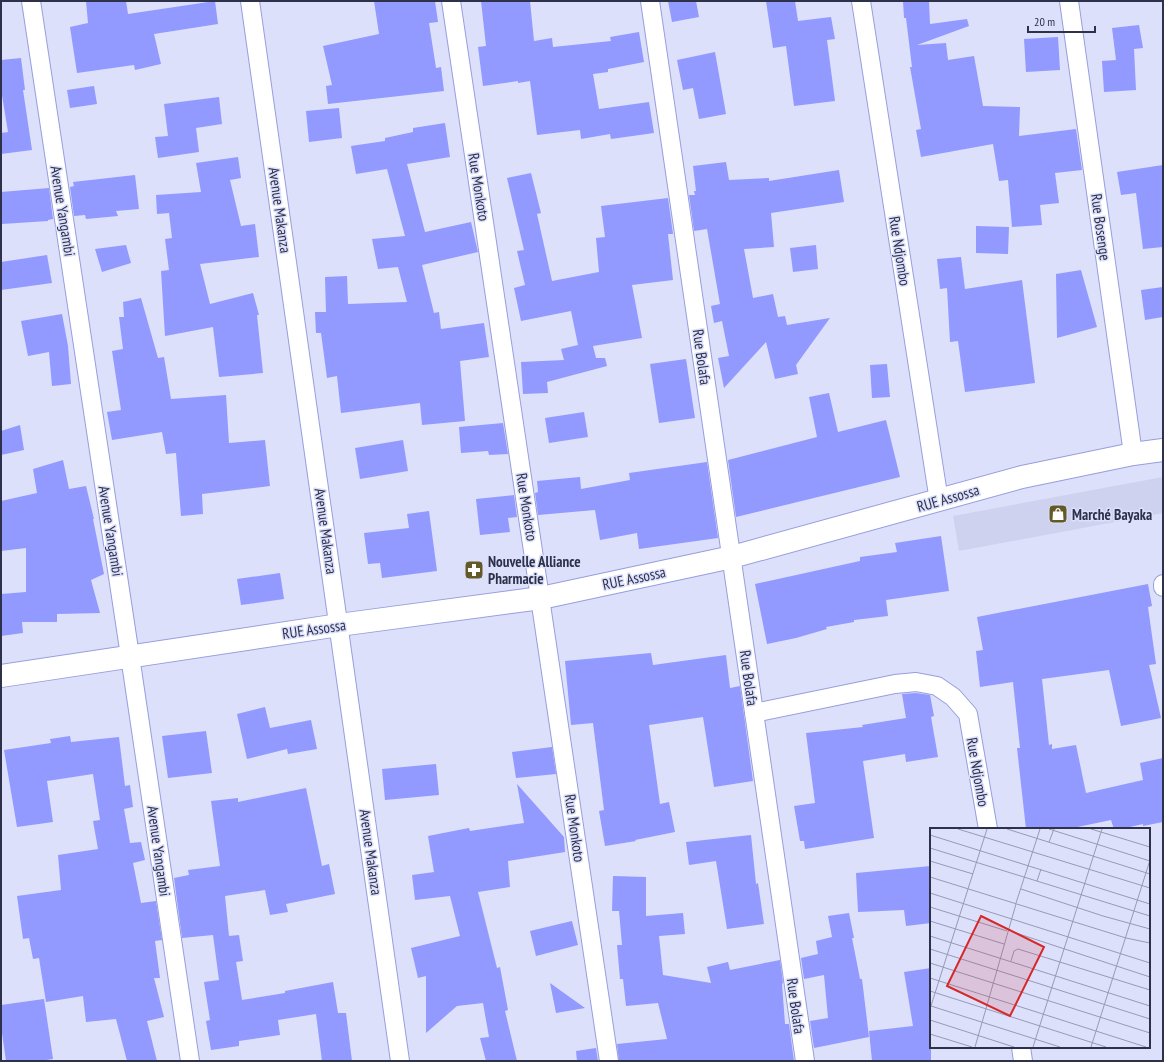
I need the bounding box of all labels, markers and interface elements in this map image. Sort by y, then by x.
scale bar [1028,8,1095,34]
text: 20 m [1034,14,1055,29]
street label: Rue Monkoto [464,152,494,222]
street label: Avenue Yangambi [46,164,80,258]
street label: Avenue Makanza [265,166,295,254]
street label: Rue Bosenge [1087,192,1115,262]
street label: Rue Ndjombo [885,215,915,287]
street label: Rue Bolafa [689,328,715,386]
street label: Rue Monkoto [512,472,542,542]
street label: RUE Assossa [915,480,981,516]
street label: Avenue Yangambi [94,484,128,578]
street label: Avenue Makanza [311,487,341,575]
shop icon: Marché Bayaka [1047,503,1069,525]
place label: Marché Bayaka [1072,505,1152,524]
place label: Nouvelle Alliance Pharmacie [488,552,581,588]
pharmacy icon: Nouvelle Alliance Pharmacie [463,559,485,581]
street label: RUE Assossa [601,562,667,594]
street label: RUE Assossa [281,615,347,643]
street label: Rue Bolafa [736,649,762,707]
street label: Rue Ndjombo [963,736,993,808]
street label: Rue Monkoto [561,793,589,863]
street label: Avenue Yangambi [143,804,175,898]
street label: Avenue Makanza [356,808,386,896]
inset map [930,828,1150,1048]
street label: Rue Bolafa [783,977,809,1035]

